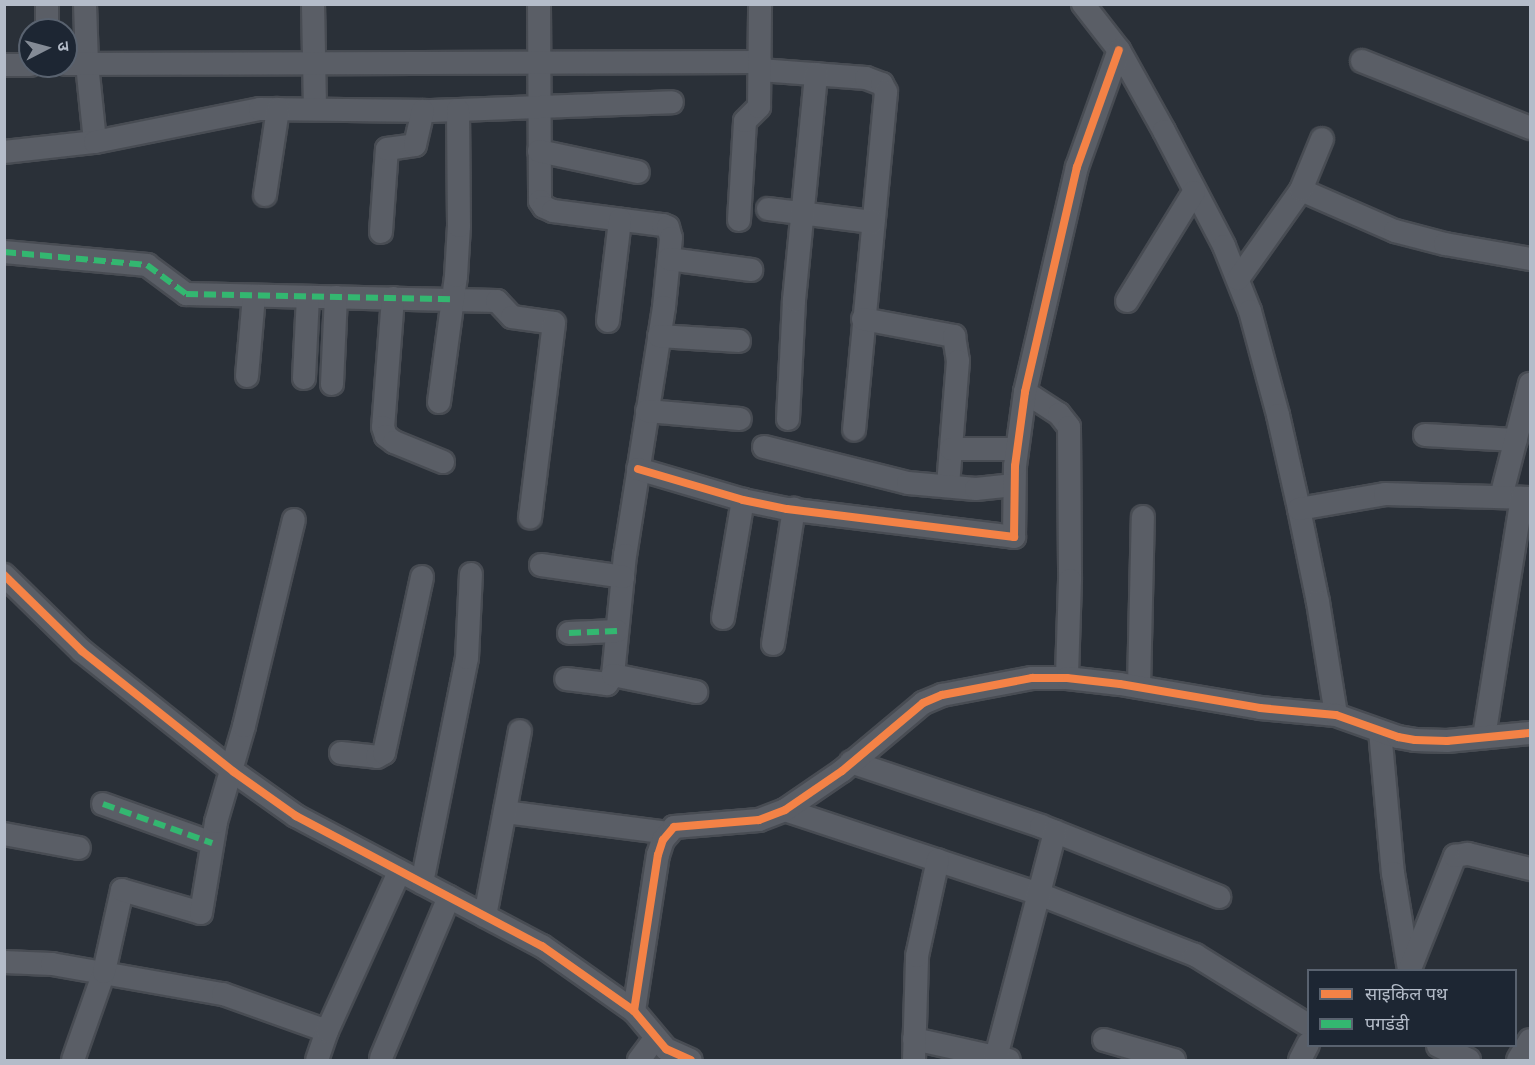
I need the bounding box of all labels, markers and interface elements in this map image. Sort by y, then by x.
north arrow [18,18,78,78]
text: उ [53,41,74,52]
legend [1307,969,1517,1047]
text: साइकिल पथ [1365,982,1448,1004]
text: पगडंडी [1365,1012,1409,1034]

